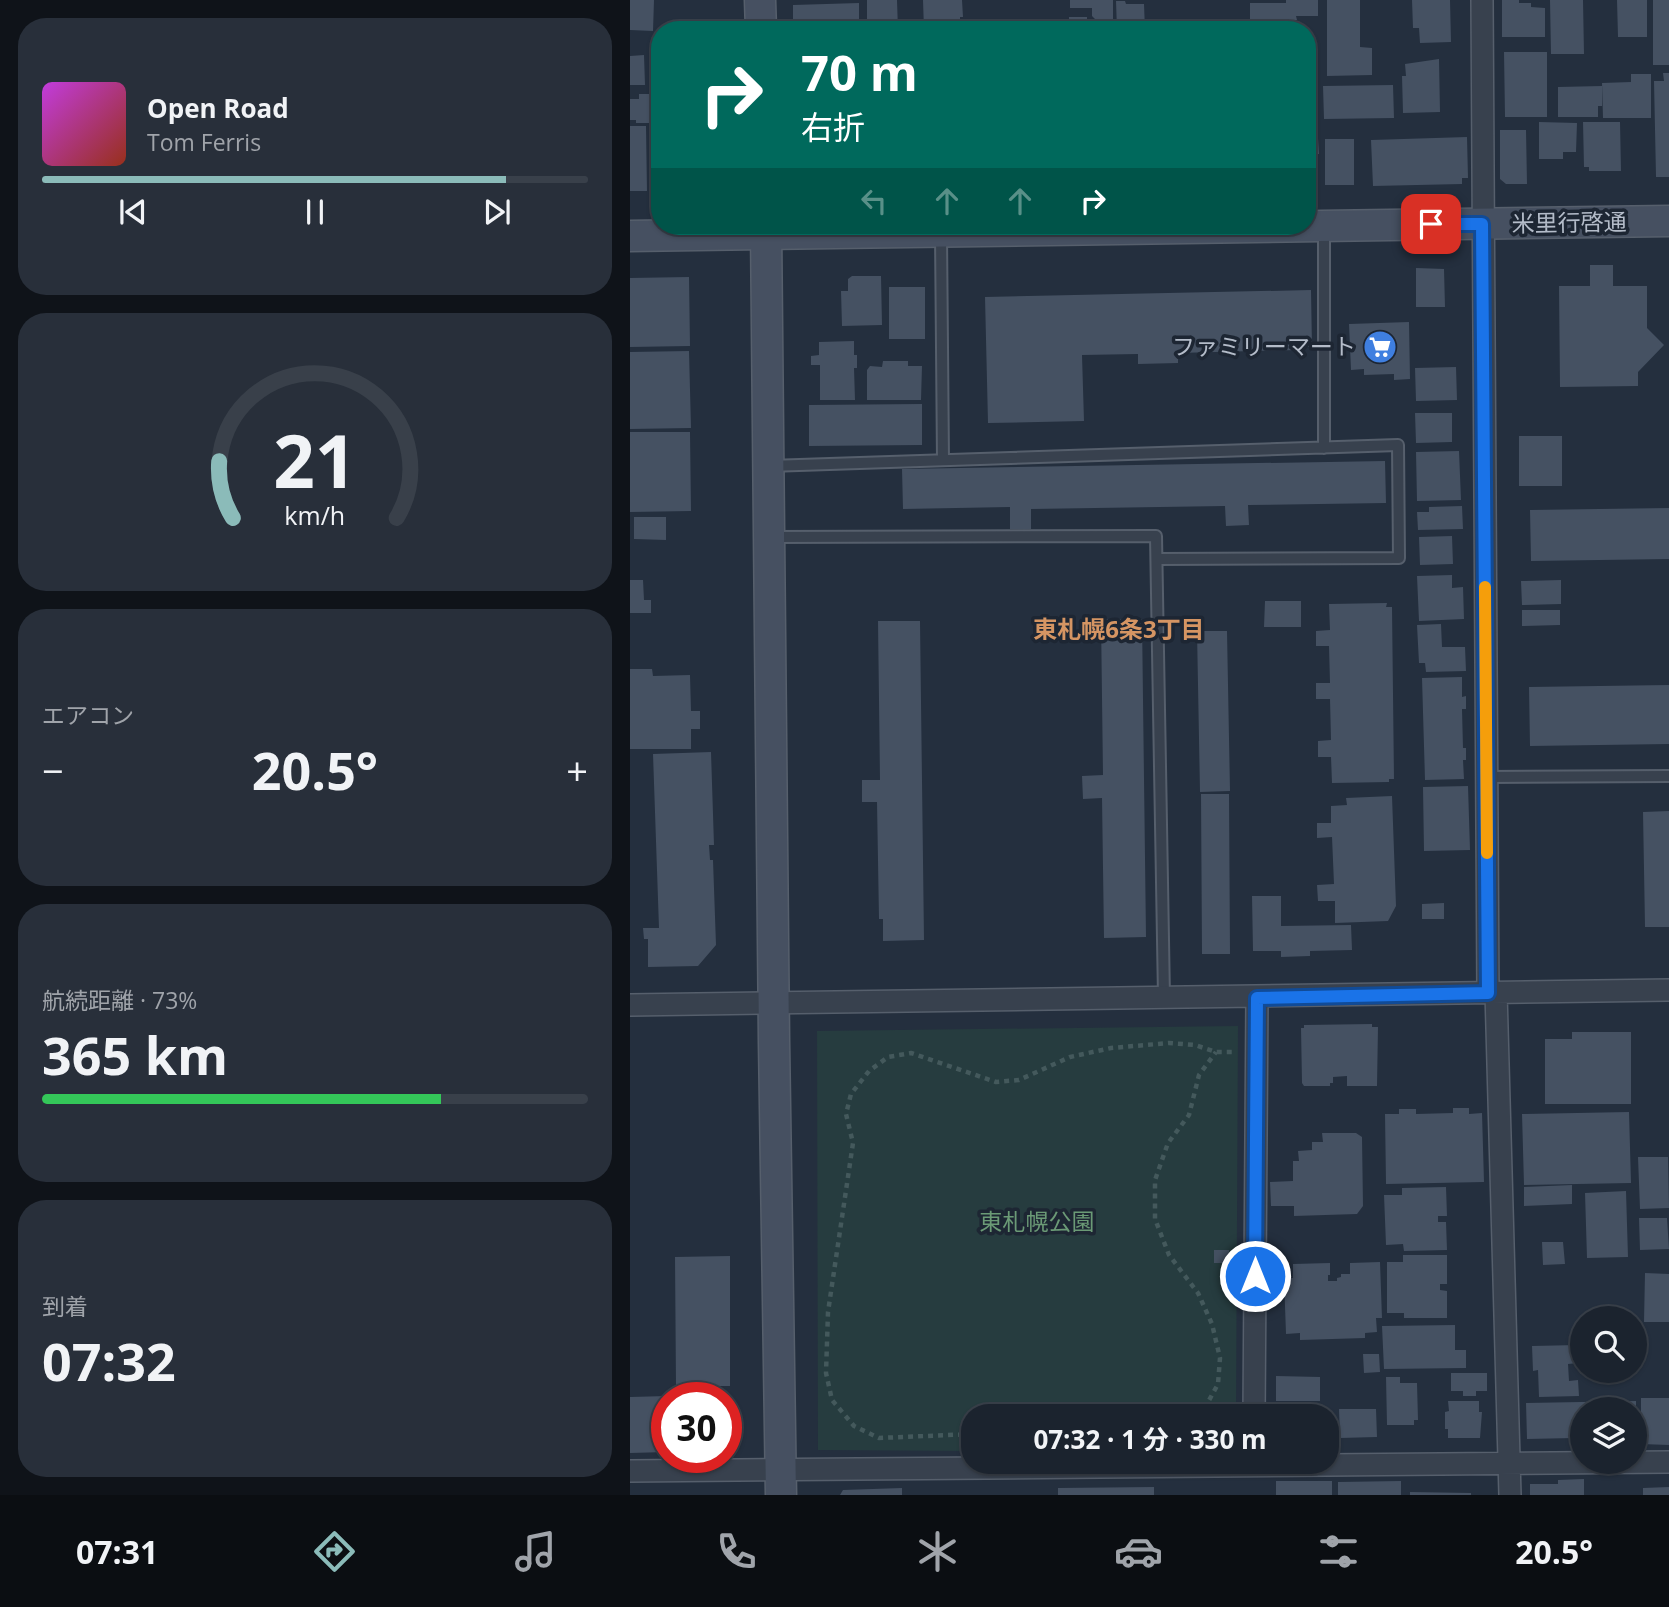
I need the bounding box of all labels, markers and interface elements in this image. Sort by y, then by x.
text: 70 m [801,39,918,105]
icon: right [686,49,777,140]
text: Open Road [147,90,289,126]
text: 右折 [801,105,865,148]
text: Tom Ferris [147,126,261,158]
icon: left [855,182,893,220]
icon: ahead [928,182,966,220]
icon: ahead [1001,182,1039,220]
icon: right [1074,182,1112,220]
icon: previous [114,193,152,231]
icon: pause [296,193,334,231]
icon: next [478,193,516,231]
pin [1401,194,1461,254]
icon: arrive [1412,205,1450,243]
street label: 米里行啓通 [1511,205,1627,239]
supermarket icon: ファミリーマート [1361,328,1399,366]
place label: ファミリーマート [1172,330,1356,362]
text: 21 [273,411,357,510]
text: km/h [285,498,345,532]
district label: 東札幌6条3丁目 [1033,612,1205,645]
text: エアコン [42,699,134,731]
text: 20.5° [252,734,378,805]
text: − [42,744,64,796]
text: + [566,744,588,796]
text: 航続距離 · 73% [42,984,197,1016]
text: 365 km [42,1019,228,1090]
park label: 東札幌公園 [980,1205,1095,1237]
position arrow [1218,1239,1292,1313]
text: 到着 [42,1290,88,1322]
map controls [1570,1306,1647,1474]
button: search [1570,1306,1647,1383]
text: 07:32 [42,1325,176,1396]
speed limit sign: 30 [651,1382,742,1473]
button: layers [1570,1397,1647,1474]
text: 07:32 · 1 分 · 330 m [1033,1421,1267,1457]
icon: directions [310,1527,359,1576]
icon: music [511,1527,560,1576]
icon: phone [712,1527,761,1576]
icon: climate [913,1527,962,1576]
icon: car [1114,1527,1163,1576]
icon: filters [1314,1527,1363,1576]
text: 07:31 [76,1530,158,1573]
text: 20.5° [1515,1530,1593,1573]

